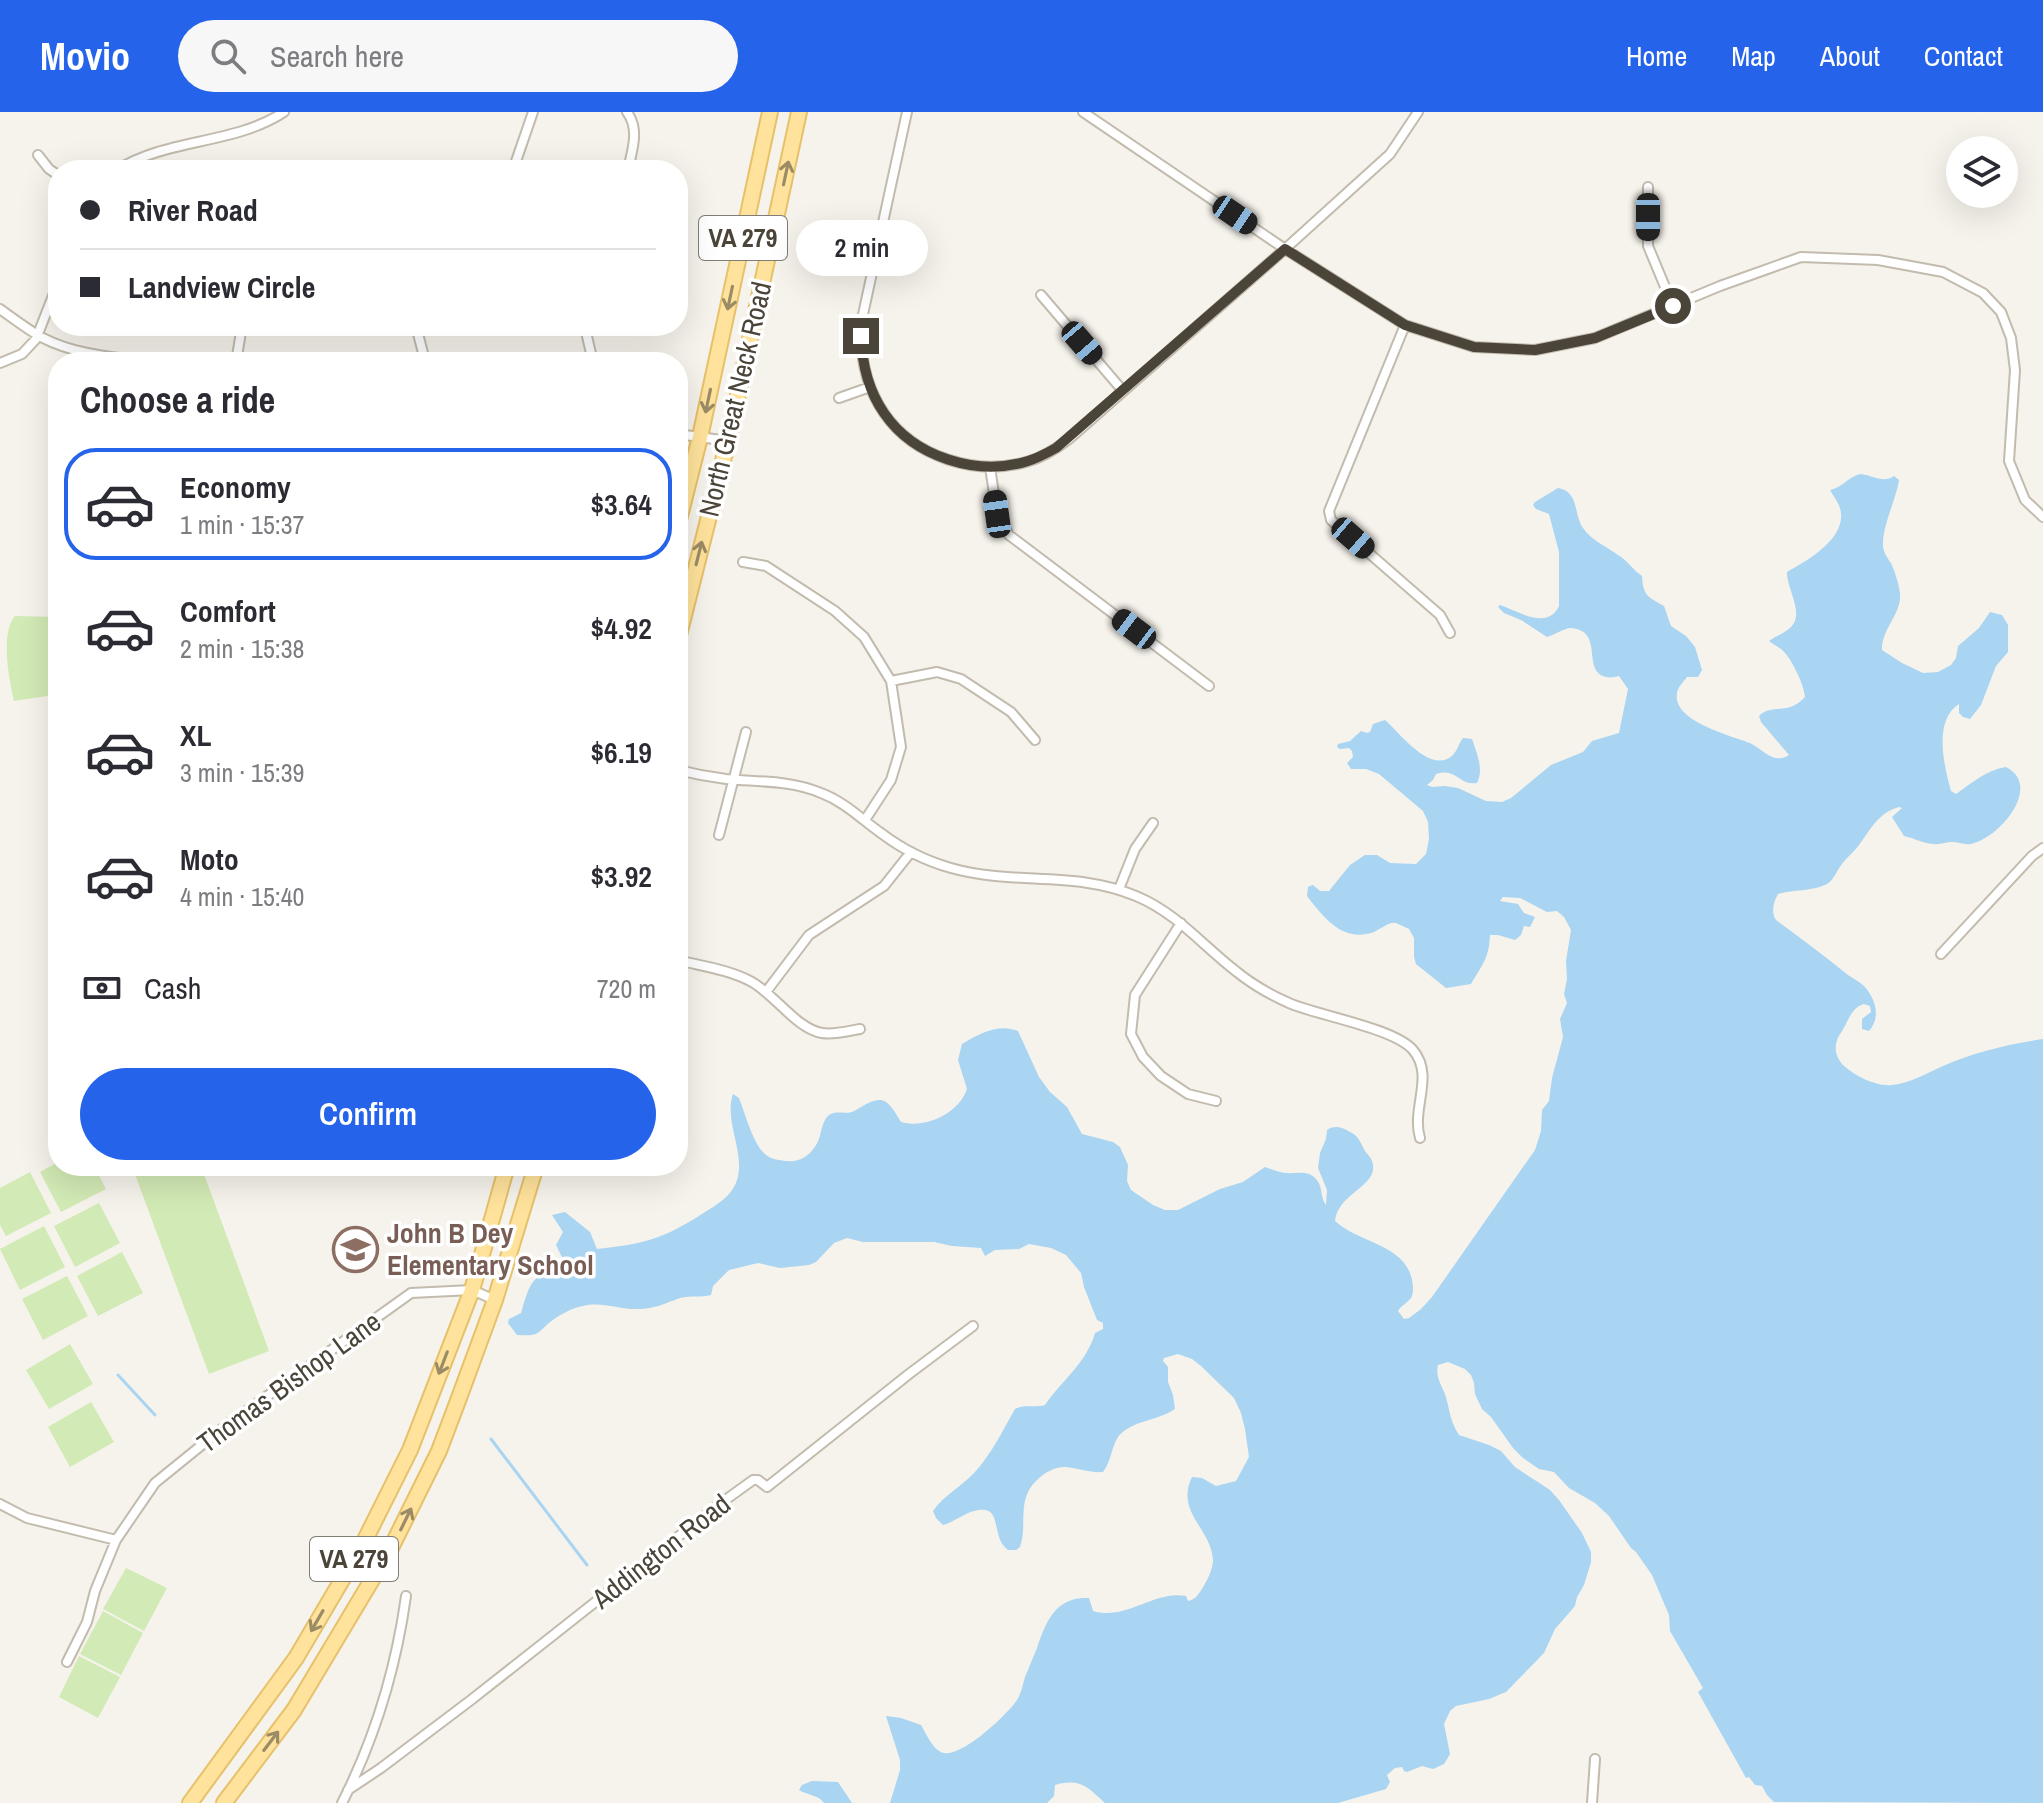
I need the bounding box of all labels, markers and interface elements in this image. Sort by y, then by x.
search box [178,20,738,92]
text: Movio [40,31,130,82]
icon: search [206,34,250,78]
text: Search here [270,36,404,76]
text: Home [1626,37,1687,75]
text: Map [1731,37,1776,75]
text: About [1820,37,1880,75]
text: Contact [1924,37,2003,75]
map controls [1946,136,2018,208]
button: layers [1946,136,2018,208]
one-way arrow [779,161,794,186]
text: River Road [128,190,258,230]
car [1208,192,1262,238]
car [1636,193,1660,241]
road number: VA 279 [699,216,787,260]
callout: 2 min [795,220,927,276]
text: 2 min [835,230,889,265]
text: Landview Circle [128,267,315,307]
street label: North Great Neck Road [690,278,780,520]
one-way arrow [722,284,737,310]
route start [1655,288,1691,324]
car [1057,317,1107,369]
route end [843,318,879,354]
text: Choose a ride [80,376,275,424]
one-way arrow [700,387,715,413]
text: Economy [180,467,291,507]
icon: car [84,468,156,540]
text: $3.64 [590,484,652,524]
car [982,489,1012,539]
text: 1 min · 15:37 [180,507,304,542]
car [1327,513,1379,563]
one-way arrow [693,541,708,567]
text: Comfort [180,591,276,631]
icon: car [84,592,156,664]
car [1108,605,1160,653]
text: $4.92 [590,608,652,648]
text: 2 min · 15:38 [180,631,304,666]
text: XL [180,715,211,755]
icon: car [84,716,156,788]
text: $6.19 [590,732,652,772]
text: 3 min · 15:39 [180,755,304,790]
text: Moto [180,839,239,879]
icon: car [84,840,156,912]
text: $3.92 [590,856,652,896]
text: 4 min · 15:40 [180,879,304,914]
icon: cash [80,966,124,1010]
text: Cash [144,968,201,1008]
text: 720 m [597,971,656,1006]
button: Confirm [80,1068,656,1160]
place label: John B Dey Elementary School [387,1214,594,1284]
school or university icon: John B Dey Elementary School [332,1225,380,1273]
street label: Thomas Bishop Lane [190,1302,388,1462]
one-way arrow [435,1350,449,1375]
street label: Addington Road [583,1485,738,1618]
one-way arrow [399,1507,414,1531]
road number: VA 279 [310,1537,398,1581]
one-way arrow [309,1609,325,1632]
one-way arrow [263,1730,280,1752]

